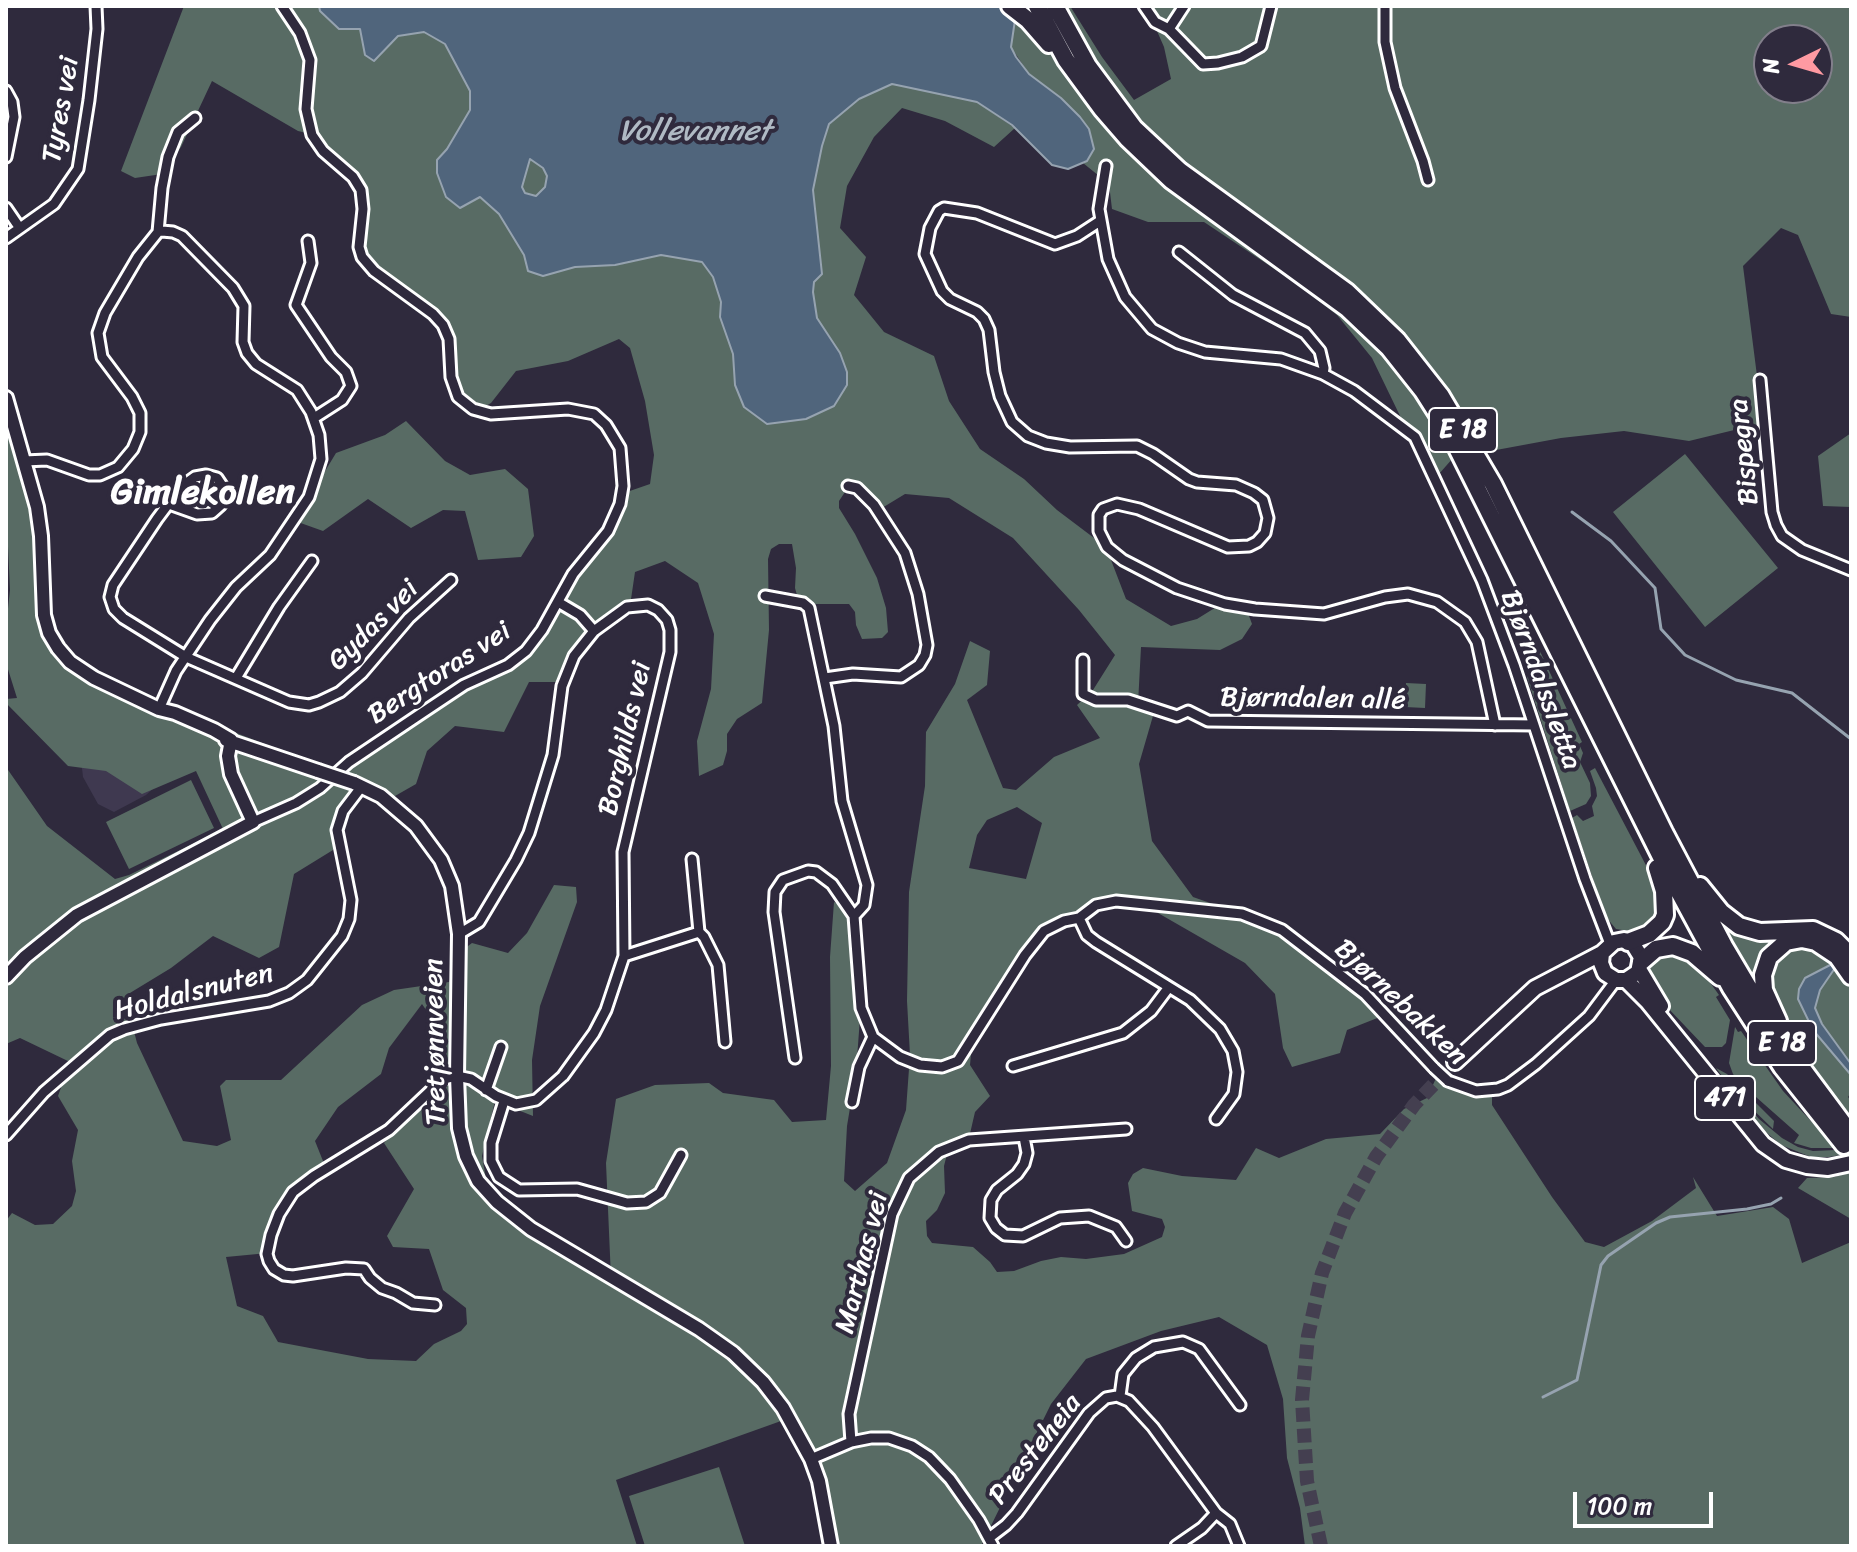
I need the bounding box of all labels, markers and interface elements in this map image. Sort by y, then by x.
north arrow [1753,24,1833,104]
street label: Tyres vei [36,54,88,166]
text: N [1750,57,1791,75]
water label: Vollevannet [619,114,771,150]
street label: Bispegra [1723,397,1767,507]
road number: E 18 [1429,408,1497,452]
district label: Gimlekollen [111,472,295,516]
street label: Gydas vei [322,574,426,678]
street label: Bjørndalssletta [1492,586,1588,774]
street label: Bergtoras vei [362,615,518,733]
street label: Borghilds vei [592,659,660,819]
street label: Bjørndalen allé [1220,682,1406,718]
street label: Bjørnebakken [1326,933,1474,1073]
street label: Holdalsnuten [111,957,277,1029]
street label: Tretjønnveien [418,958,454,1126]
road number: E 18 [1748,1021,1816,1065]
road number: 471 [1695,1076,1755,1120]
street label: Marthas vei [829,1189,897,1337]
street label: Presteheia [982,1388,1090,1512]
scale bar [1577,1476,1717,1526]
text: 100 m [1587,1485,1652,1527]

